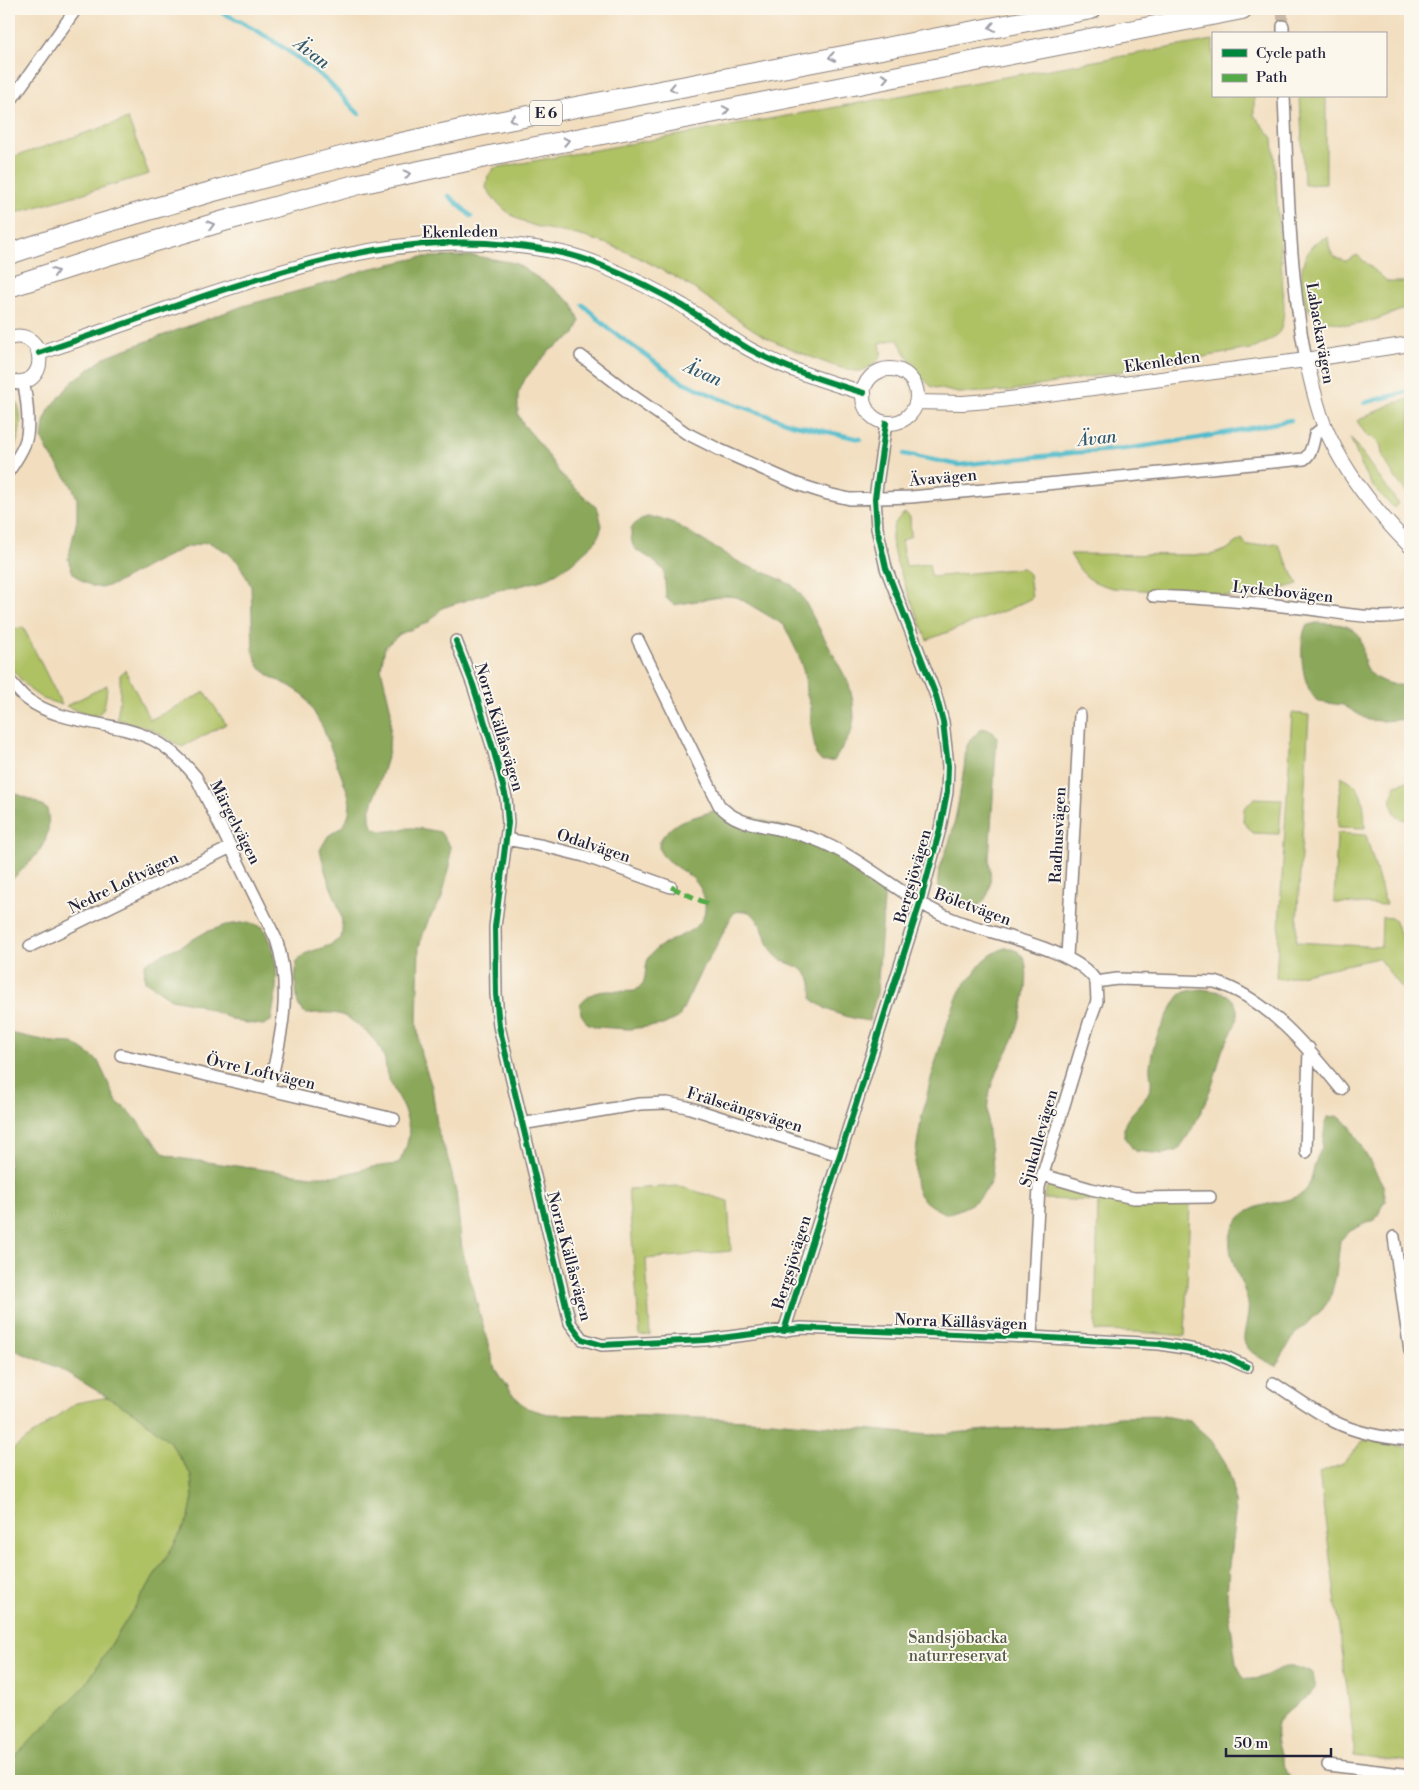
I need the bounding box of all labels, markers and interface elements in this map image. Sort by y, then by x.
one-way arrow [987,21,996,32]
water label: Ävan [288,31,335,75]
legend [1212,32,1386,98]
text: Cycle path [1256,44,1326,63]
one-way arrow [828,52,837,62]
text: Path [1256,68,1288,87]
one-way arrow [881,74,889,84]
one-way arrow [668,83,677,93]
road number: E 6 [530,100,562,126]
one-way arrow [721,105,730,115]
one-way arrow [509,114,518,124]
one-way arrow [562,136,571,147]
one-way arrow [403,169,411,180]
one-way arrow [206,220,214,230]
street label: Ekenleden [422,221,499,243]
one-way arrow [50,267,59,277]
street label: Labackavägen [1301,281,1339,386]
street label: Ekenleden [1123,347,1202,377]
water label: Ävan [678,354,726,392]
water label: Ävan [1074,425,1119,452]
street label: Ävavägen [907,464,978,491]
street label: Lyckebovägen [1231,577,1335,607]
street label: Norra Källåsvägen [470,661,528,794]
street label: Märgelvägen [205,777,265,868]
street label: Radhusvägen [1045,786,1071,884]
street label: Odalvägen [554,825,633,867]
street label: Bergsjövägen [890,826,936,927]
street label: Nedre Loftvägen [65,847,182,918]
street label: Böletvägen [931,883,1014,930]
street label: Övre Loftvägen [204,1048,318,1094]
street label: Frälseängsvägen [684,1083,805,1137]
street label: Sjukullevägen [1015,1087,1063,1189]
street label: Norra Källåsvägen [542,1189,596,1324]
street label: Bergsjövägen [768,1213,816,1313]
street label: Norra Källåsvägen [894,1310,1028,1334]
park label: Sandsjöbacka naturreservat [908,1628,1009,1666]
scale bar [1226,1725,1332,1757]
text: 50 m [1234,1734,1268,1753]

